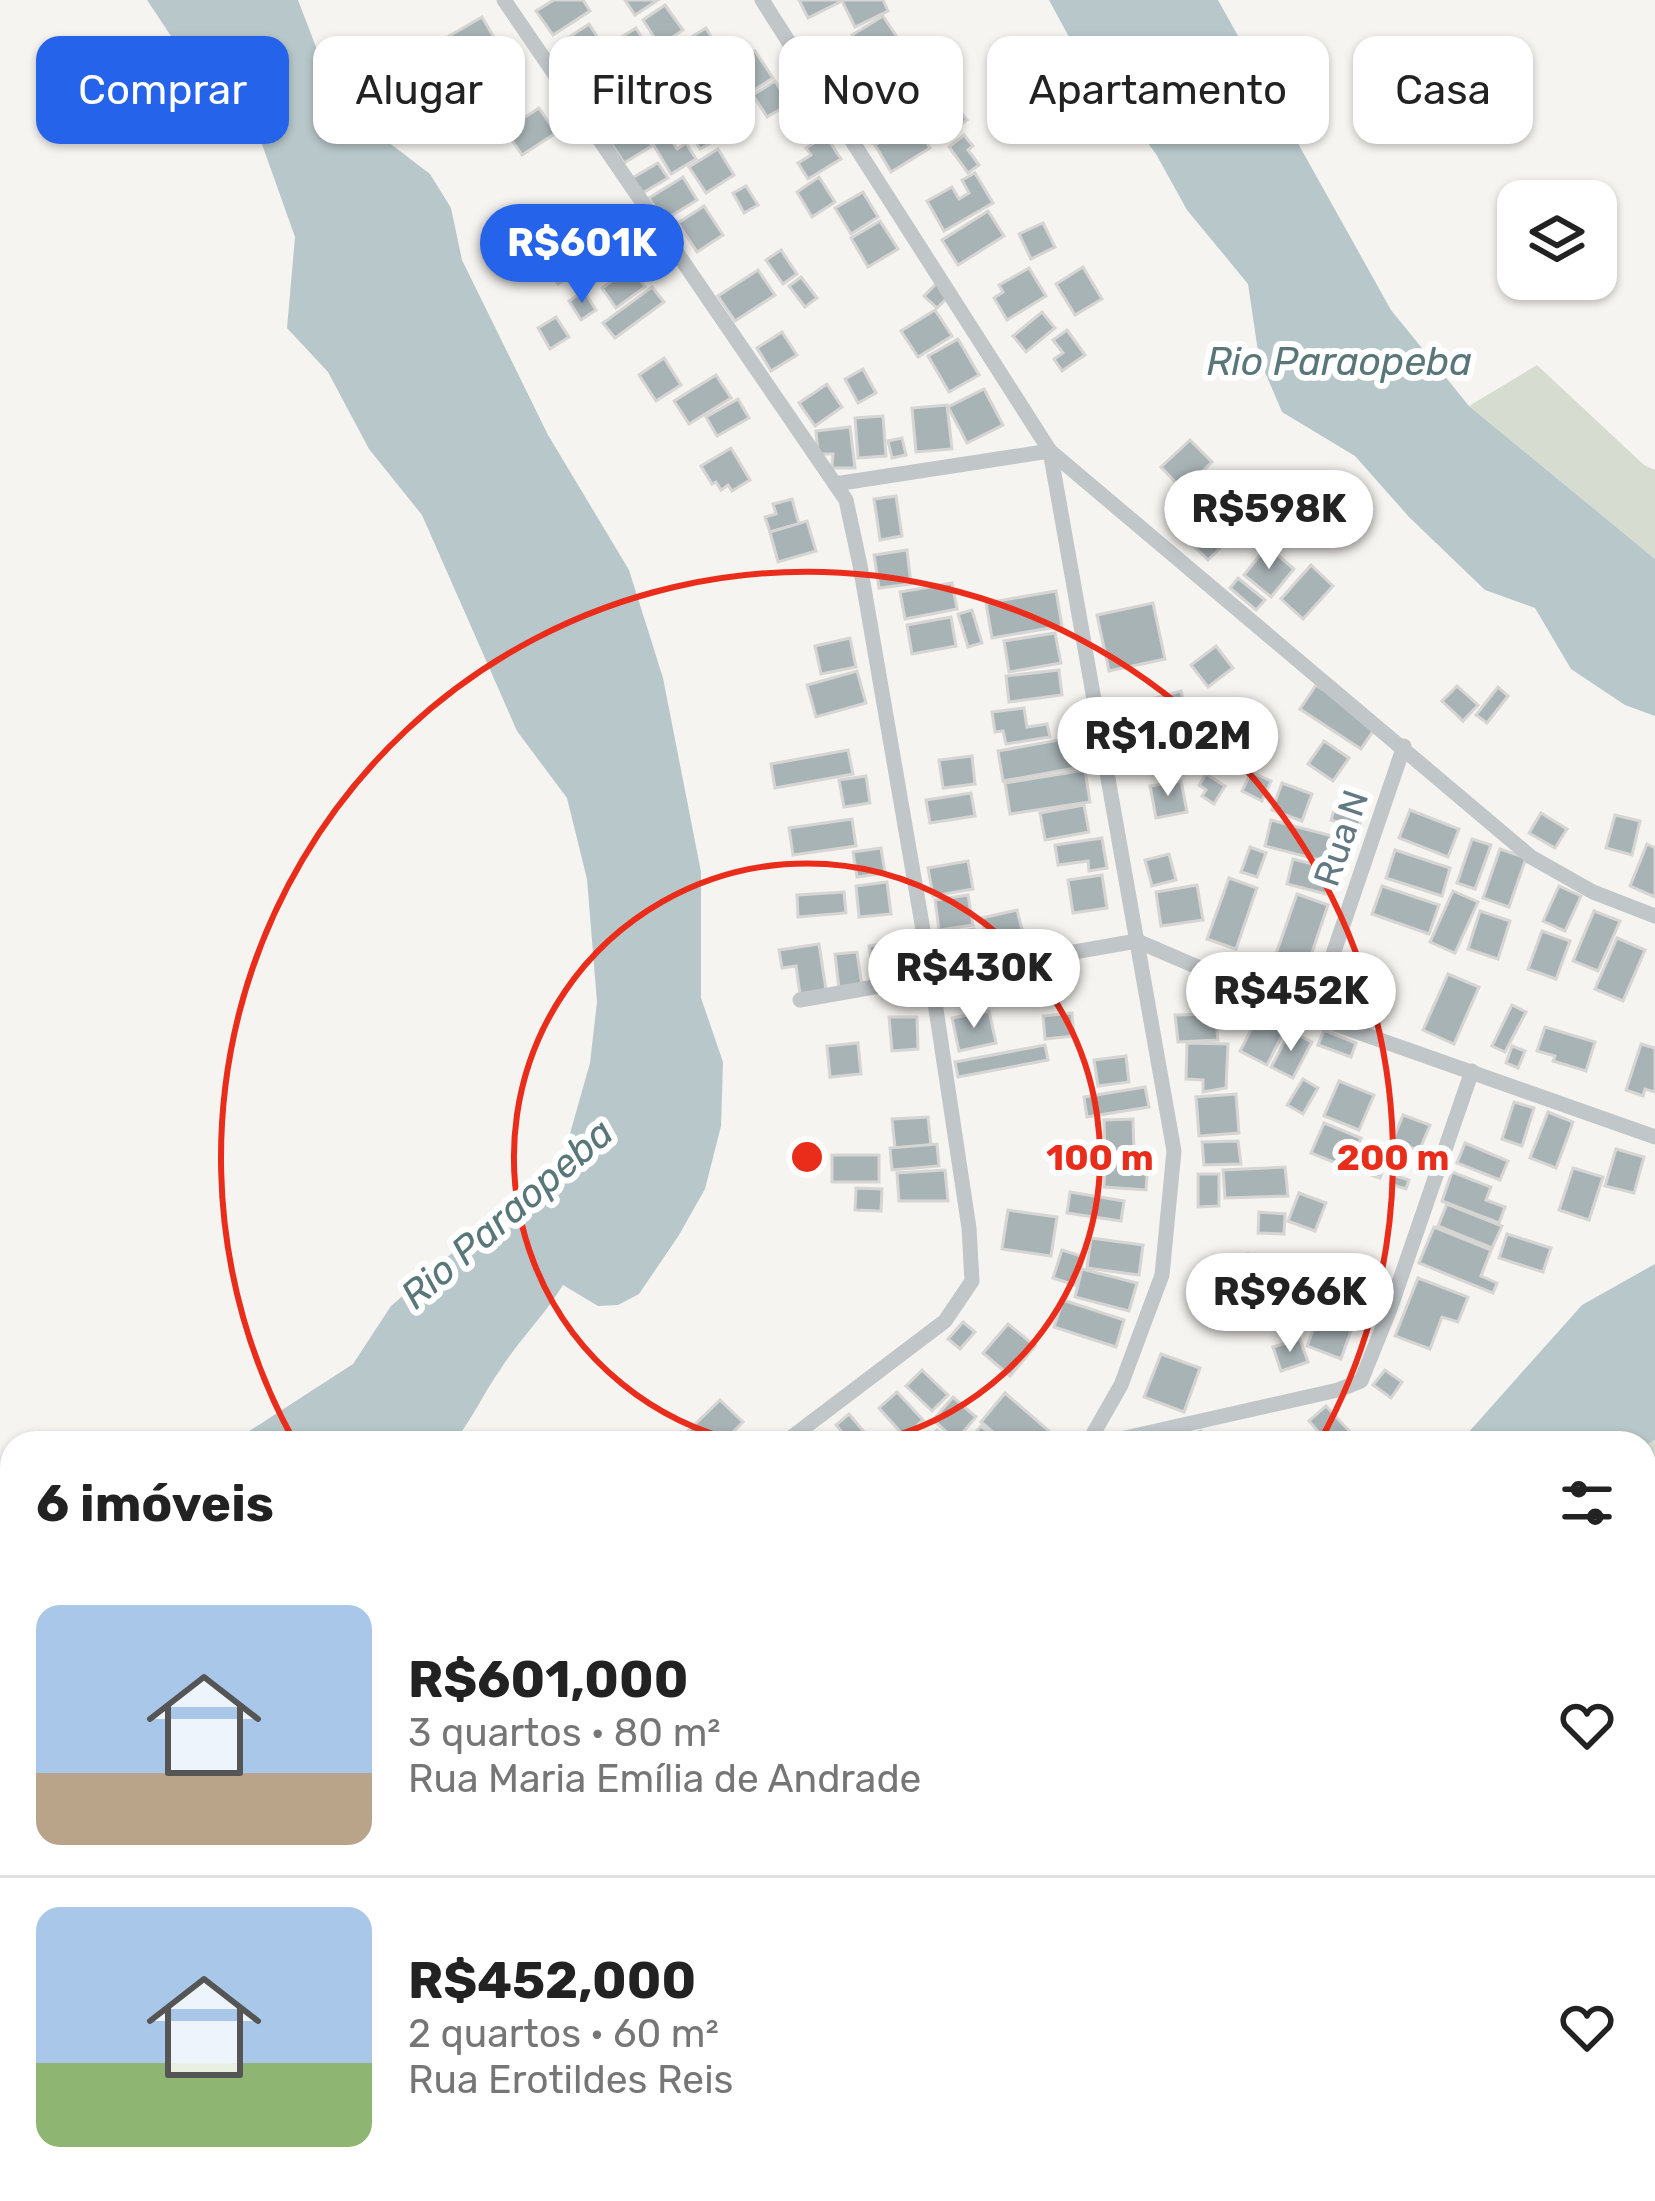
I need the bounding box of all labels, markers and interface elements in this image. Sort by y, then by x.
chip: Comprar [36,36,289,144]
chip: Alugar [313,36,525,144]
chip: Filtros [549,36,755,144]
chip: Novo [779,36,963,144]
chip: Apartamento [987,36,1329,144]
chip: Casa [1353,36,1533,144]
map controls [1497,180,1617,300]
button: layers [1497,180,1617,300]
pin: R$601K [484,204,680,306]
text: R$601K [507,220,657,266]
water label: Rio Paraopeba [1206,339,1472,385]
pin: R$598K [1171,470,1367,572]
text: R$598K [1191,486,1347,532]
pin: R$1.02M [1057,697,1279,799]
text: R$1.02M [1084,713,1252,759]
street label: Rua N [1305,784,1377,892]
pin: R$430K [876,929,1072,1031]
text: R$430K [895,945,1053,991]
pin: R$452K [1193,952,1389,1054]
text: R$452K [1213,968,1369,1014]
water label: Rio Paraopeba [392,1109,622,1319]
centre of rings [786,1136,828,1178]
text: 100 m [1046,1136,1154,1179]
text: 200 m [1336,1136,1450,1179]
pin: R$966K [1192,1253,1388,1355]
text: R$966K [1213,1269,1367,1315]
icon: filters [1554,1470,1620,1536]
text: 6 imóveis [36,1473,274,1534]
text: R$601,000 [408,1649,688,1710]
icon: home [132,1653,276,1797]
icon: heart [1554,1692,1620,1758]
text: 3 quartos · 80 m² [408,1710,721,1756]
text: Rua Maria Emília de Andrade [408,1756,921,1802]
text: R$452,000 [408,1950,696,2011]
icon: home [132,1955,276,2099]
icon: heart [1554,1994,1620,2060]
text: 2 quartos · 60 m² [408,2011,719,2057]
text: Rua Erotildes Reis [408,2057,734,2103]

